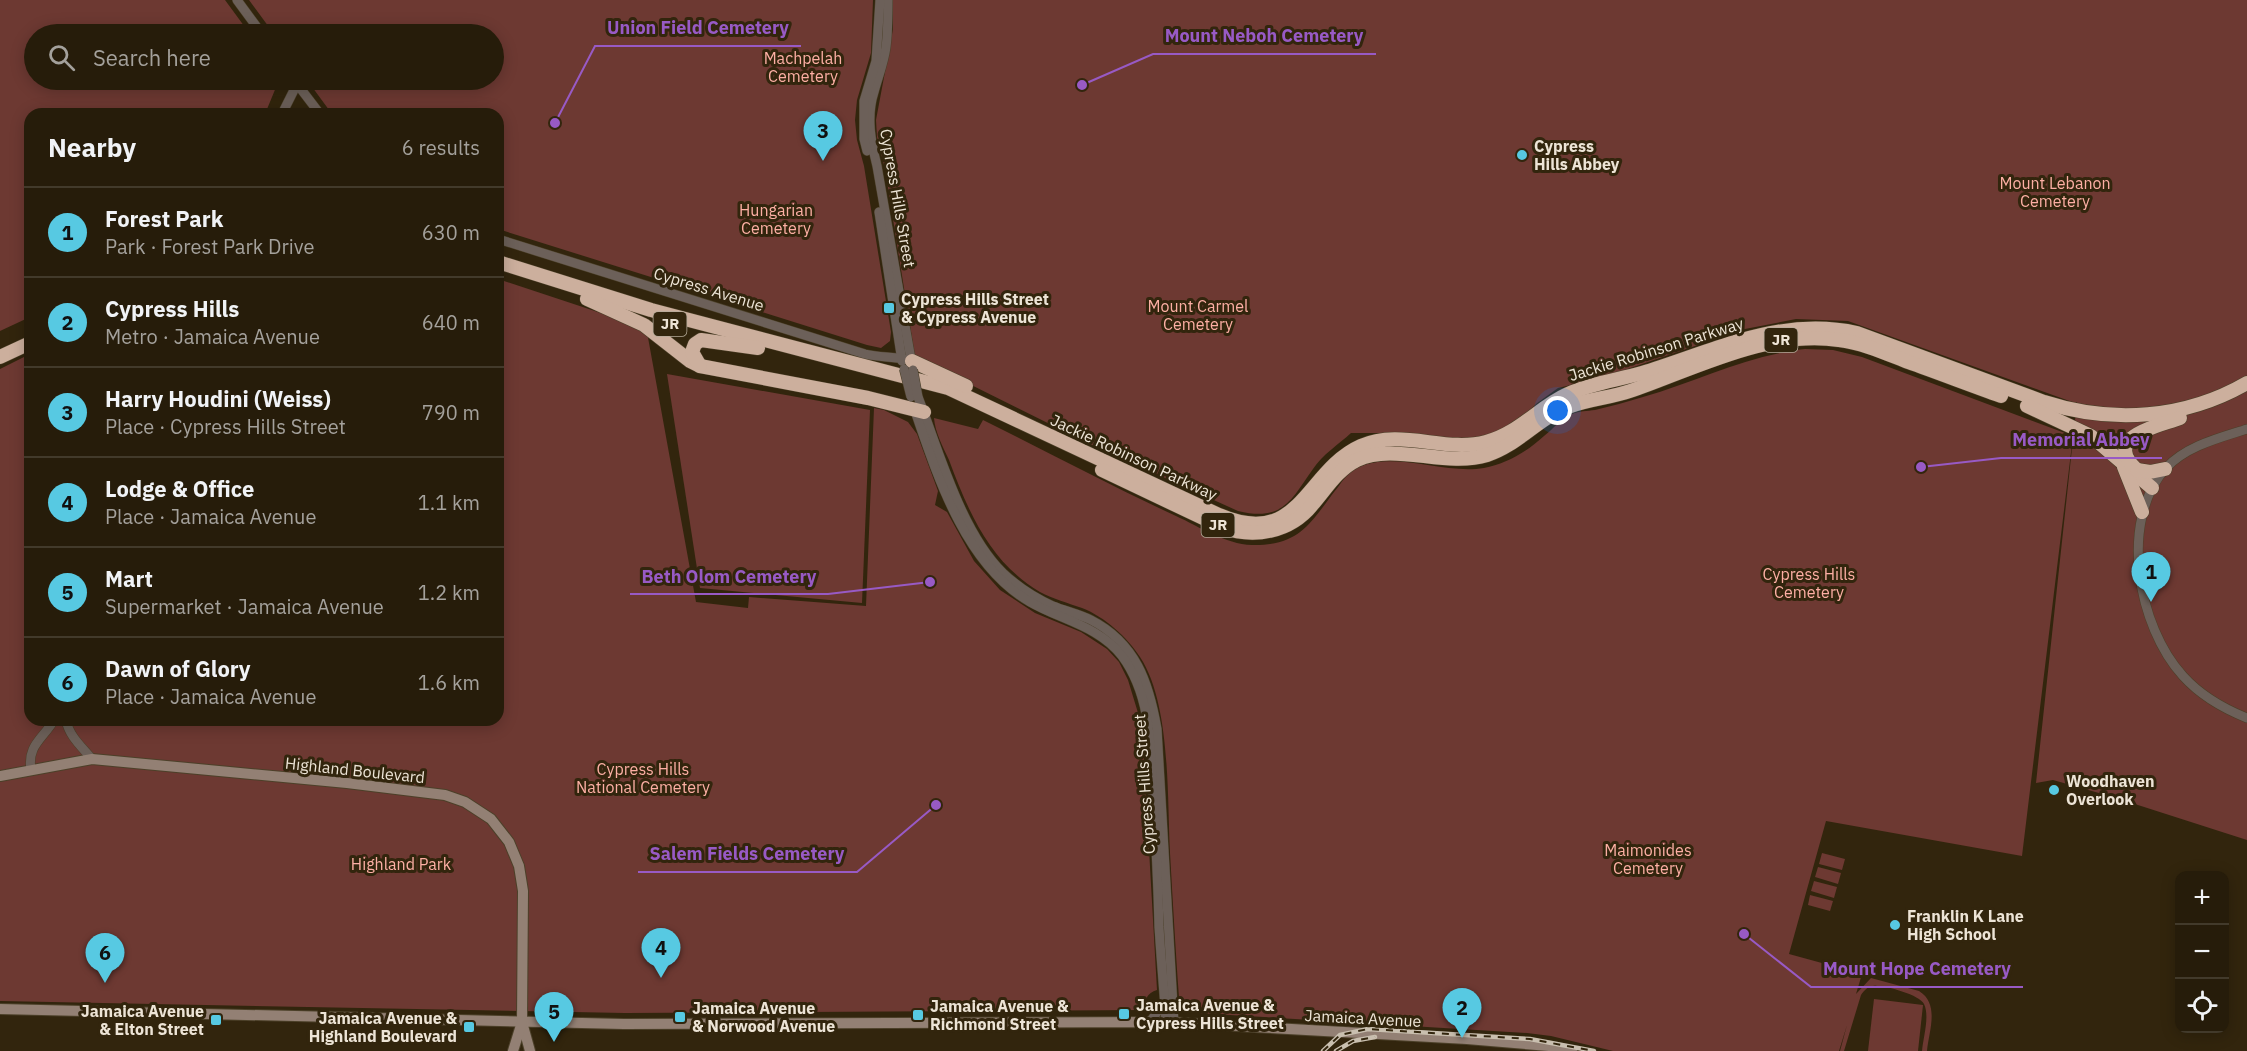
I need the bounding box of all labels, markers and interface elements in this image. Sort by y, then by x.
callout: Union Field Cemetery [595,10,801,46]
text: Union Field Cemetery [607,16,789,39]
callout: Mount Neboh Cemetery [1153,18,1376,54]
search box [24,24,504,90]
text: Mount Neboh Cemetery [1165,24,1364,47]
icon: search [45,41,78,74]
text: Search here [93,43,211,72]
park label: Machpelah Cemetery [764,48,842,86]
pin: 3 [804,112,842,161]
street label: Cypress Hills Street [876,127,920,269]
text: Nearby [48,130,136,164]
text: 6 results [402,134,480,161]
place label: Cypress Hills Abbey [1534,136,1620,174]
marker: Cypress Hills Abbey [1515,148,1529,162]
park label: Mount Lebanon Cemetery [1999,173,2111,211]
park label: Hungarian Cemetery [739,200,813,238]
text: Forest Park [105,204,223,233]
text: 1 [62,219,74,246]
text: 630 m [422,219,480,246]
text: Park · Forest Park Drive [105,233,315,260]
street label: Cypress Avenue [651,263,767,315]
place label: Cypress Hills Street & Cypress Avenue [901,289,1049,327]
text: Cypress Hills [105,294,239,323]
park label: Mount Carmel Cemetery [1148,296,1248,334]
marker: Cypress Hills Street & Cypress Avenue [882,301,896,315]
text: 2 [62,309,74,336]
text: 640 m [422,309,480,336]
road number: JR [654,312,686,336]
street label: Jackie Robinson Parkway [1566,313,1746,385]
text: Metro · Jamaica Avenue [105,323,320,350]
road number: JR [1764,328,1798,352]
text: Harry Houdini (Weiss) [105,384,331,413]
your location [1543,396,1572,425]
text: 3 [62,399,74,426]
text: 790 m [422,399,480,426]
street label: Jackie Robinson Parkway [1047,410,1221,504]
text: Place · Cypress Hills Street [105,413,346,440]
callout: Memorial Abbey [2001,422,2162,458]
text: Memorial Abbey [2012,428,2150,451]
text: Lodge & Office [105,474,254,503]
text: 4 [62,489,74,516]
text: 1.1 km [418,489,480,516]
text: Place · Jamaica Avenue [105,503,316,530]
road number: JR [1202,513,1234,537]
pin: 1 [2132,552,2170,602]
callout: Beth Olom Cemetery [630,558,828,594]
text: Mart [105,564,153,593]
park label: Cypress Hills Cemetery [1763,564,1855,602]
text: Beth Olom Cemetery [642,565,817,588]
text: 5 [62,579,74,606]
text: 1.2 km [418,579,480,606]
text: Supermarket · Jamaica Avenue [105,593,384,620]
text: Dawn of Glory [105,654,251,683]
text: 6 [62,669,74,696]
text: 1.6 km [418,669,480,696]
text: Place · Jamaica Avenue [105,683,316,710]
street label: Cypress Hills Street [1129,713,1159,855]
street label: Highland Boulevard [284,753,426,787]
park label: Cypress Hills National Cemetery [576,759,710,797]
place label: Woodhaven Overlook [2066,771,2154,809]
marker: Woodhaven Overlook [2047,783,2061,797]
callout: Salem Fields Cemetery [638,836,857,872]
park label: Maimonides Cemetery [1604,840,1692,878]
text: Salem Fields Cemetery [650,842,845,865]
park label: Highland Park [351,854,452,874]
map controls [2175,871,2229,1033]
button: + [2175,871,2229,925]
place label: Franklin K Lane High School [1907,906,2024,944]
marker: Franklin K Lane High School [1888,918,1902,932]
button: − [2175,925,2229,979]
pin: 4 [642,928,680,978]
pin: 6 [86,934,124,983]
callout: Mount Hope Cemetery [1811,951,2023,987]
text: Mount Hope Cemetery [1823,957,2011,980]
button: locate [2175,979,2229,1033]
pin: 2 [1442,988,1482,1038]
pin: 5 [534,992,574,1042]
place label: Jamaica Avenue & Cypress Hills Street [1136,995,1284,1033]
place label: Jamaica Avenue & Richmond Street [930,996,1069,1034]
place label: Jamaica Avenue & Norwood Avenue [692,998,835,1036]
place label: Jamaica Avenue & Elton Street [81,1001,204,1039]
street label: Jamaica Avenue [1304,1005,1422,1031]
marker: Jamaica Avenue & Cypress Hills Street [1117,1007,1131,1021]
place label: Jamaica Avenue & Highland Boulevard [309,1008,457,1046]
marker: Jamaica Avenue & Richmond Street [911,1008,925,1022]
marker: Jamaica Avenue & Norwood Avenue [673,1010,687,1024]
marker: Jamaica Avenue & Elton Street [209,1013,223,1027]
marker: Jamaica Avenue & Highland Boulevard [462,1020,476,1034]

